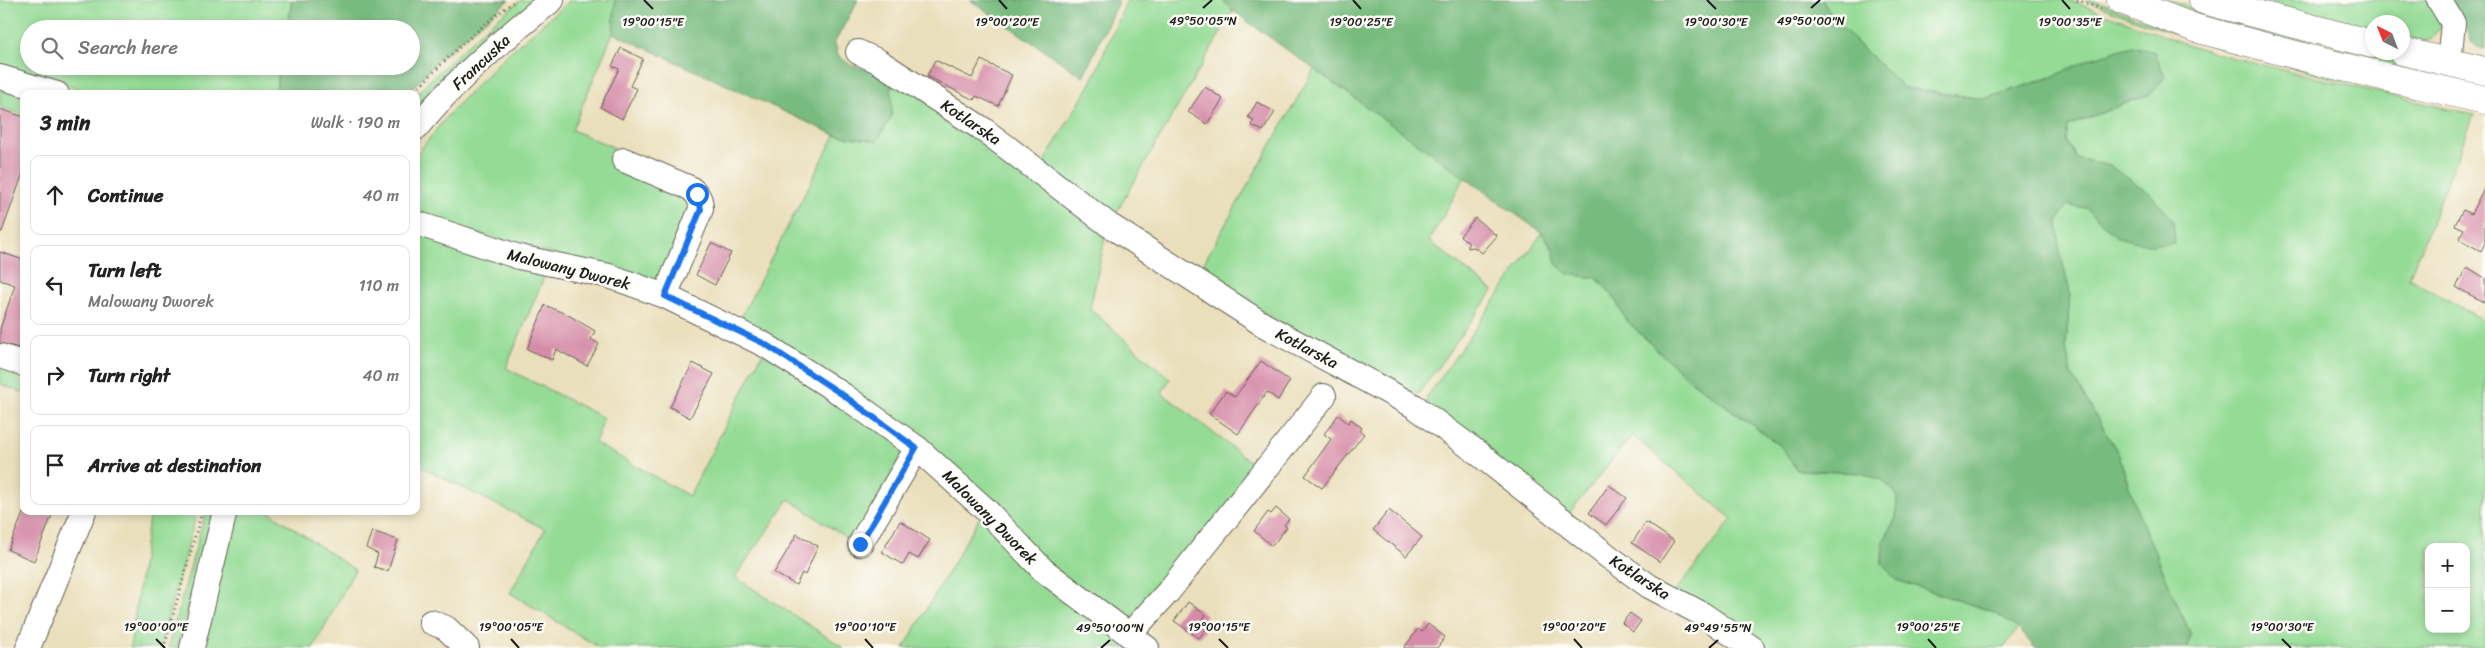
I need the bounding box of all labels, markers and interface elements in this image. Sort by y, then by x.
text: 49°50'05"N [1169,10,1237,32]
text: 49°50'00"N [1777,10,1846,32]
text: 19°00'15"E [622,11,685,33]
text: 19°00'20"E [975,11,1040,33]
text: 19°00'25"E [1329,11,1394,33]
text: 19°00'30"E [1684,11,1749,33]
text: 19°00'35"E [2039,11,2103,33]
north arrow [2365,15,2410,60]
search box [20,20,420,75]
street label: Francuska [445,27,517,97]
text: Search here [78,31,178,64]
icon: search [38,34,66,62]
street label: Kotlarska [935,91,1007,153]
text: 3 min [40,104,90,142]
text: Walk · 190 m [311,108,400,137]
text: Continue [88,179,164,212]
icon: ahead [41,181,69,209]
text: 40 m [362,181,399,210]
route start [686,183,709,206]
street label: Malowany Dworek [504,240,634,298]
text: Turn left [88,254,161,287]
icon: left [41,271,69,299]
text: 110 m [359,271,399,300]
text: Malowany Dworek [88,287,214,316]
street label: Kotlarska [1270,319,1344,377]
text: Turn right [88,359,170,392]
icon: right [41,361,69,389]
text: 40 m [362,361,399,390]
text: Arrive at destination [88,449,261,482]
icon: arrive [41,451,69,479]
street label: Malowany Dworek [935,462,1045,572]
route end [849,533,872,556]
map controls [2425,543,2470,633]
button: + [2425,543,2470,588]
street label: Kotlarska [1604,546,1676,608]
button: − [2425,588,2470,633]
text: 19°00'00"E [124,616,189,638]
text: 19°00'05"E [479,616,544,638]
text: 19°00'10"E [834,616,897,638]
text: 19°00'15"E [1188,616,1251,638]
text: 19°00'20"E [1542,616,1607,638]
text: 19°00'25"E [1896,616,1961,638]
text: 19°00'30"E [2250,616,2315,638]
text: 49°50'00"N [1076,617,1145,639]
text: 49°49'55"N [1684,617,1752,639]

